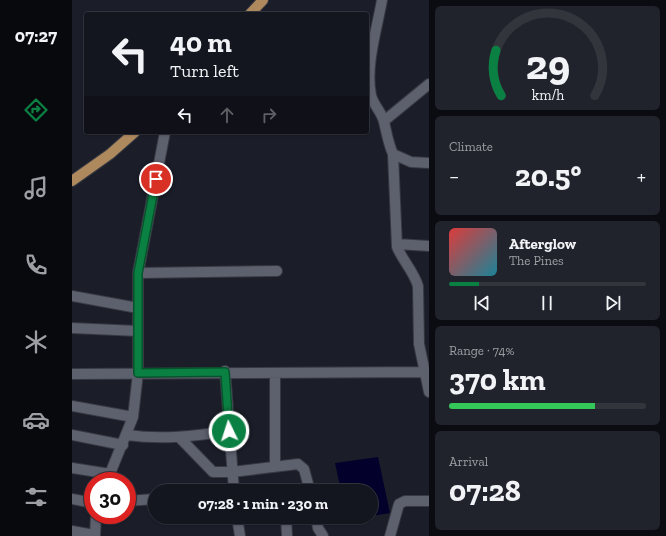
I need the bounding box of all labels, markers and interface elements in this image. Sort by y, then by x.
text: 07:27 [15,25,57,47]
text: 40 m [170,26,232,59]
icon: left [104,28,156,80]
text: 29 [525,40,570,90]
text: Turn left [170,60,239,82]
text: km/h [531,87,564,104]
icon: directions [22,96,50,124]
icon: left [174,104,196,126]
icon: ahead [216,104,238,126]
icon: right [258,104,280,126]
text: Climate [449,139,493,154]
text: 20.5° [515,158,581,194]
pin [139,162,173,196]
text: − [449,163,459,190]
text: + [637,163,646,190]
icon: arrive [145,168,167,190]
icon: music [22,174,50,202]
text: Afterglow [509,235,576,253]
icon: phone [22,251,50,279]
text: The Pines [509,253,564,268]
icon: previous [471,292,493,314]
icon: pause [536,292,558,314]
icon: next [602,292,624,314]
icon: climate [22,328,50,356]
text: Range · 74% [449,343,514,358]
text: 370 km [449,362,546,398]
icon: car [22,406,50,434]
position arrow [208,410,250,452]
text: Arrival [449,454,488,469]
speed limit sign: 30 [84,472,136,524]
text: 07:28 [449,473,521,509]
icon: filters [22,483,50,511]
text: 07:28 · 1 min · 230 m [198,495,328,513]

